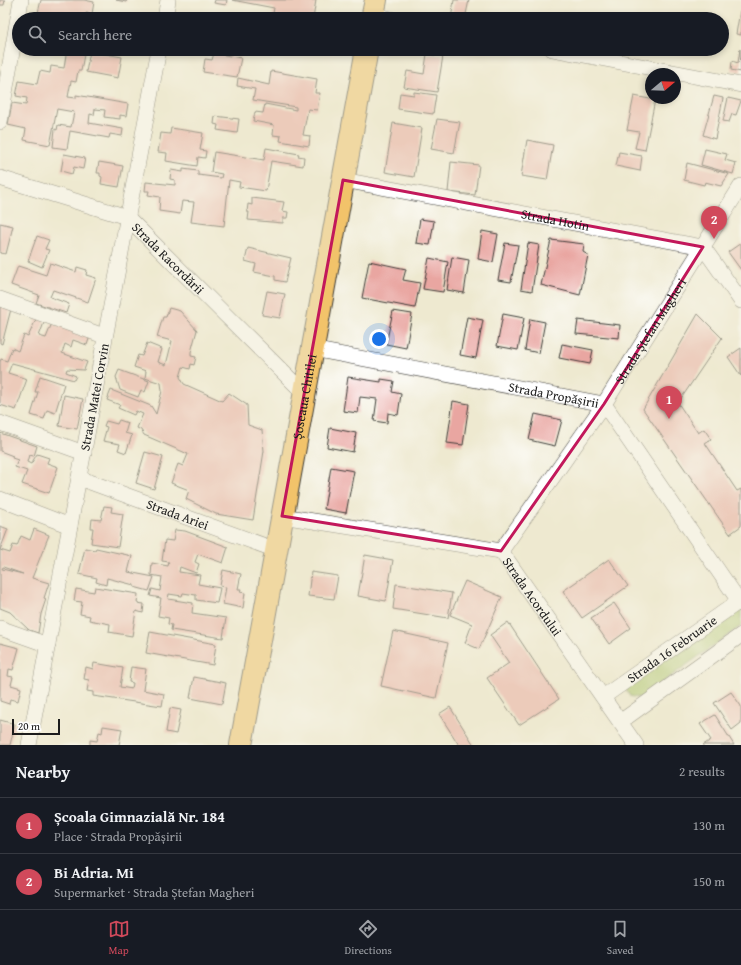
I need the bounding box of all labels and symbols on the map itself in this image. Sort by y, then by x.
north arrow [645,68,681,104]
street label: Strada Hotin [520,204,592,235]
pin: 2 [701,206,727,239]
street label: Strada Racordării [128,218,209,299]
street label: Strada Ștefan Magheri [610,274,691,387]
your location [369,329,389,349]
street label: Strada Matei Corvin [75,341,113,452]
street label: Șoseaua Chitilei [287,352,321,441]
street label: Strada Propășirii [507,377,601,412]
pin: 1 [656,386,682,419]
street label: Strada Ariei [144,494,212,534]
street label: Strada Acordului [498,553,567,640]
street label: Strada 16 Februarie [623,610,721,687]
scale bar [12,717,60,736]

